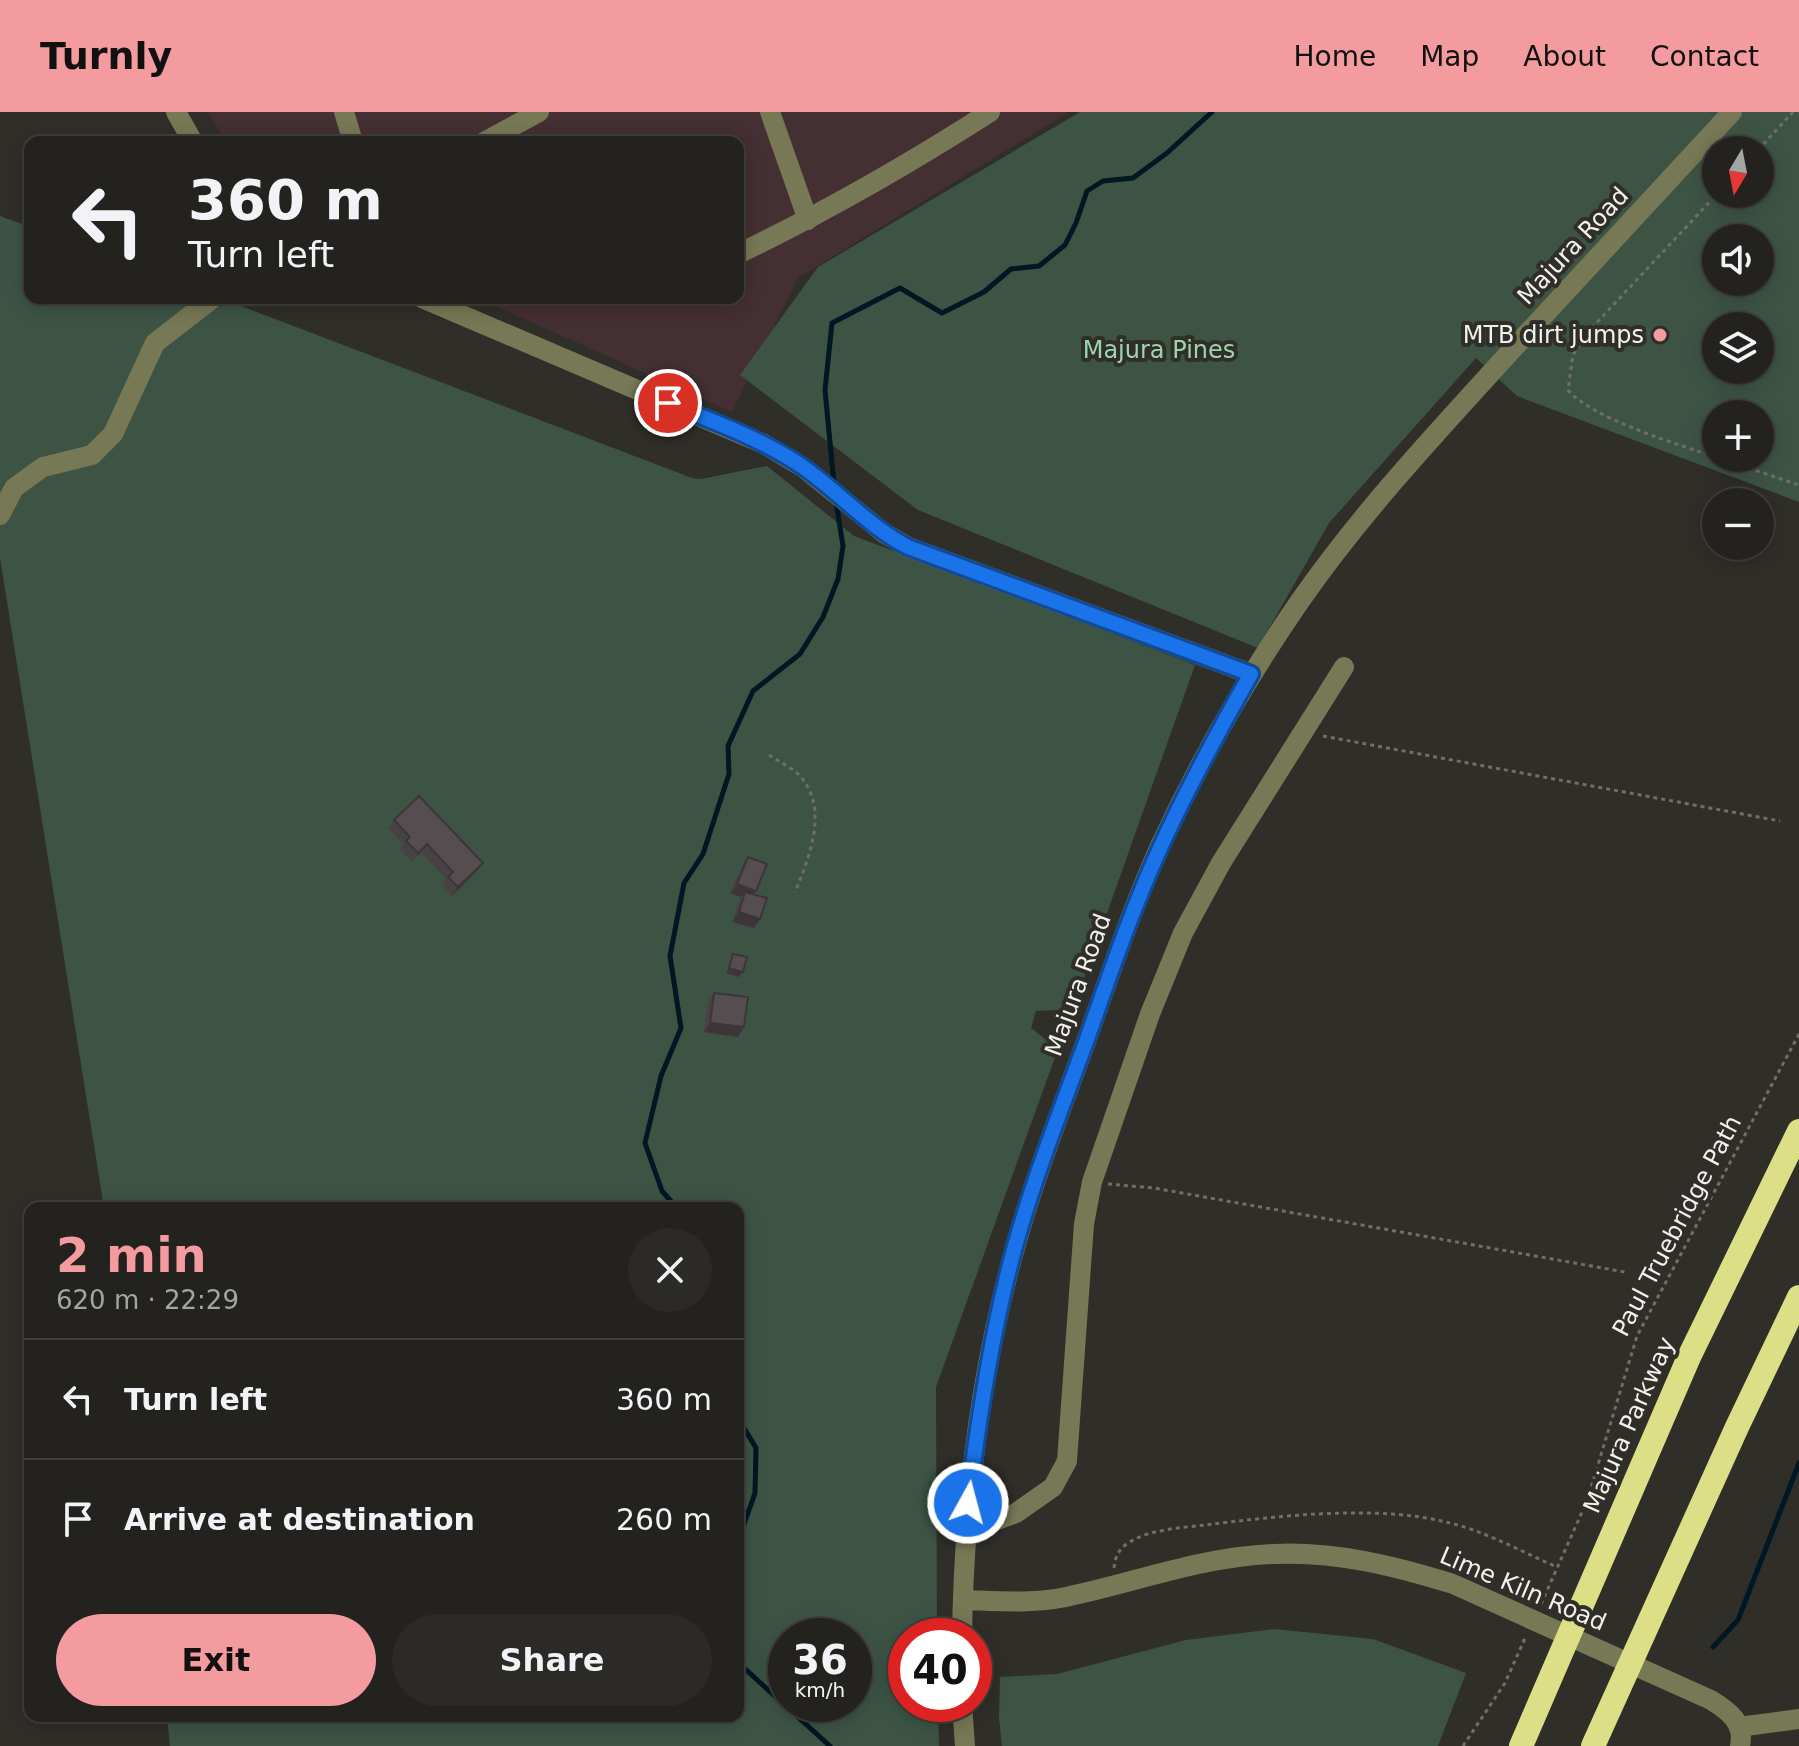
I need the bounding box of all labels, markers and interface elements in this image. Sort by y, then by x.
text: Turnly [40,34,172,78]
text: Home [1293,40,1376,73]
text: Map [1420,40,1479,73]
text: About [1523,40,1606,73]
text: Contact [1650,40,1759,73]
north arrow [1702,136,1774,208]
map controls [1702,136,1774,560]
text: 360 m [188,167,383,232]
icon: left [56,168,160,272]
street label: Majura Road [1512,182,1634,310]
button: sound [1702,224,1774,296]
text: Turn left [188,234,334,275]
button: layers [1702,312,1774,384]
place label: MTB dirt jumps [1463,321,1644,349]
marker: MTB dirt jumps [1651,326,1669,344]
park label: Majura Pines [1083,336,1235,364]
pin [634,369,702,437]
icon: arrive [646,381,690,425]
button: + [1702,400,1774,472]
button: − [1702,488,1774,560]
street label: Majura Road [1039,910,1117,1060]
street label: Paul Truebridge Path [1607,1111,1747,1341]
text: 2 min [56,1227,207,1283]
button: close [628,1228,712,1312]
text: 620 m · 22:29 [56,1285,239,1315]
street label: Majura Parkway [1578,1333,1680,1517]
icon: left [56,1377,100,1421]
text: Turn left [124,1382,267,1417]
text: 360 m [616,1382,712,1417]
position arrow [926,1461,1010,1545]
icon: arrive [56,1497,100,1541]
text: Arrive at destination [124,1502,475,1537]
text: 260 m [616,1502,712,1537]
street label: Lime Kiln Road [1436,1541,1610,1637]
button: Exit [56,1614,376,1706]
button: Share [392,1614,712,1706]
speed limit sign: 40 [888,1618,992,1722]
text: 36 [792,1637,848,1683]
text: km/h [795,1678,845,1702]

